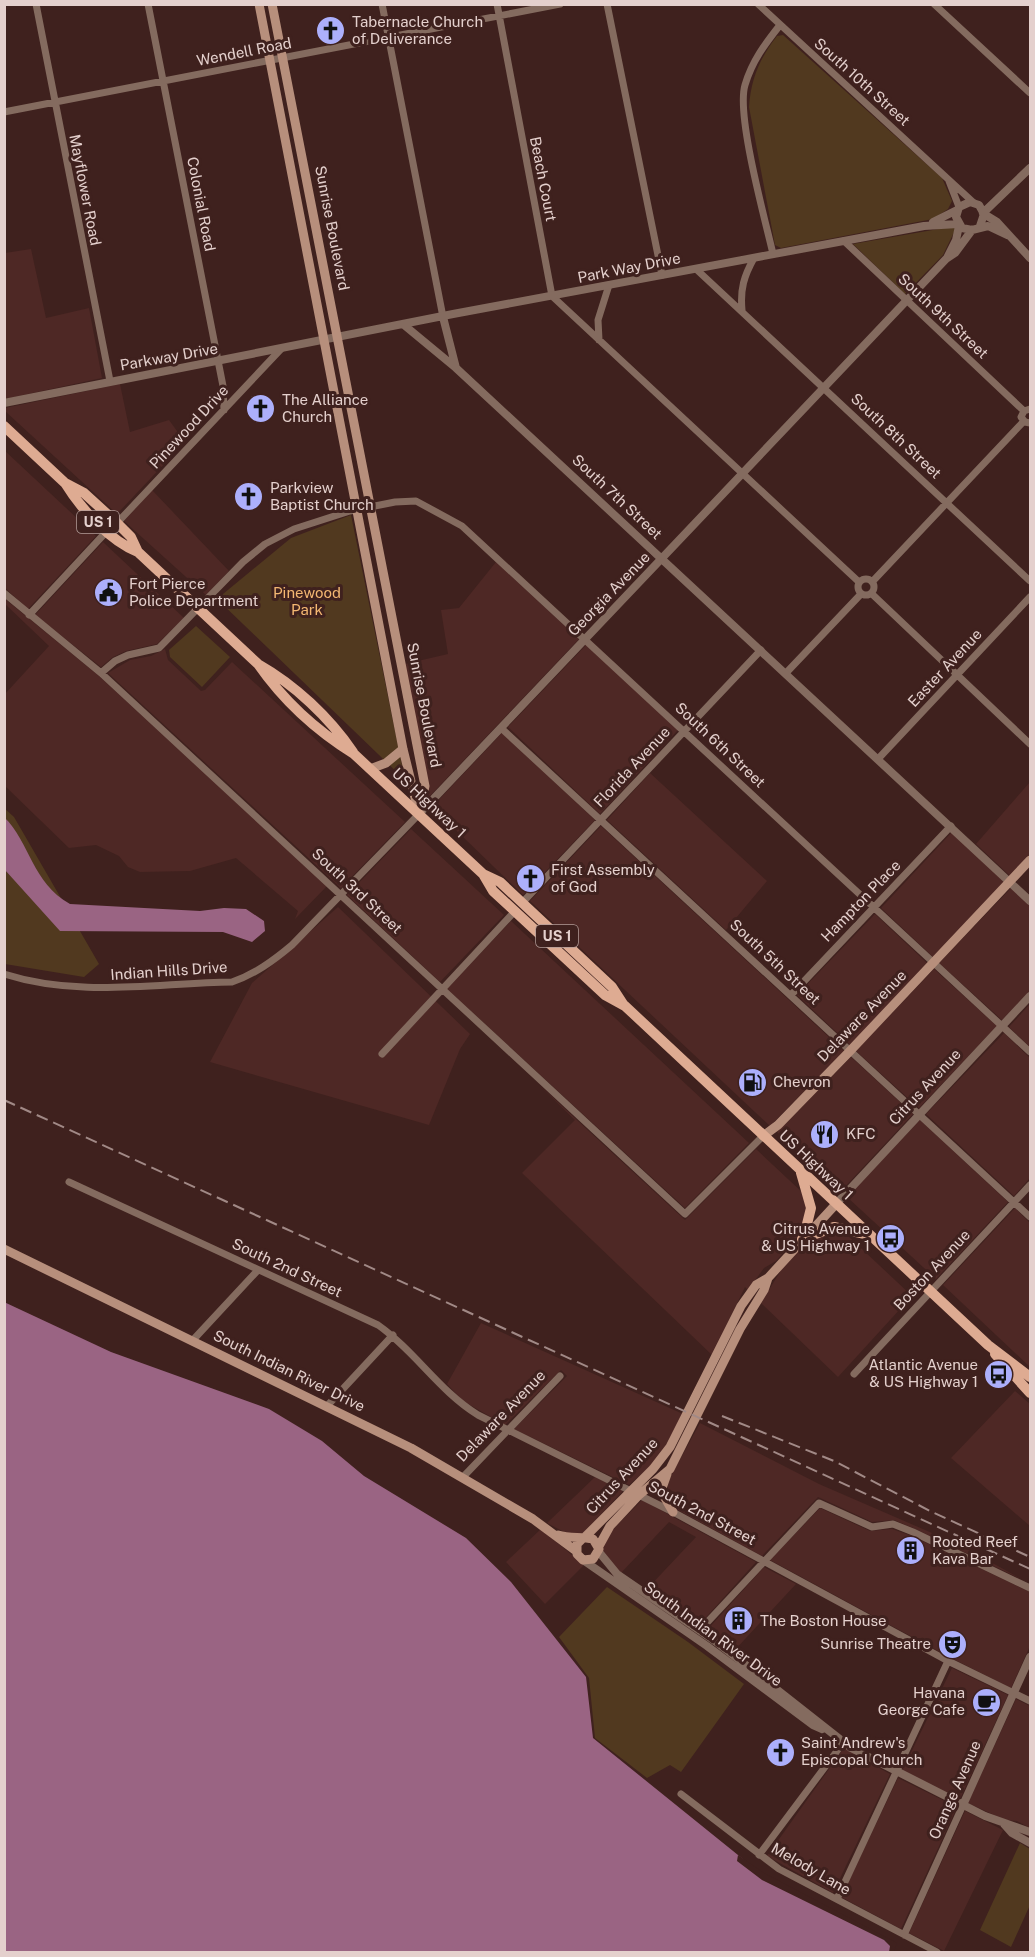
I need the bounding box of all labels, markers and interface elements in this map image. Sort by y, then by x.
place label: Tabernacle Church of Deliverance [352,13,483,47]
church icon: Tabernacle Church of Deliverance [315,15,347,47]
street label: Wendell Road [195,34,293,69]
street label: South 10th Street [811,34,914,129]
street label: Mayflower Road [66,133,105,247]
street label: Beach Court [527,135,560,223]
street label: Colonial Road [184,155,219,253]
street label: Sunrise Boulevard [312,164,353,292]
street label: Park Way Drive [576,249,682,286]
street label: South 9th Street [895,270,992,362]
street label: Parkway Drive [119,340,219,373]
street label: Pinewood Drive [146,382,231,472]
street label: South 8th Street [848,390,945,482]
place label: The Alliance Church [282,391,368,425]
church icon: The Alliance Church [245,393,277,425]
street label: South 7th Street [569,451,666,543]
place label: Parkview Baptist Church [270,479,374,513]
church icon: Parkview Baptist Church [233,481,265,513]
road number: US 1 [77,511,119,533]
street label: Georgia Avenue [564,548,653,639]
place label: Fort Pierce Police Department [129,575,259,609]
public building icon: Fort Pierce Police Department [92,577,124,609]
park label: Pinewood Park [273,584,341,618]
street label: Easter Avenue [904,625,985,710]
street label: Sunrise Boulevard [404,641,445,769]
street label: South 6th Street [672,699,769,791]
street label: Florida Avenue [590,723,673,810]
street label: US Highway 1 [389,764,470,841]
street label: South 3rd Street [309,845,406,937]
street label: Hampton Place [817,856,904,945]
place label: First Assembly of God [551,861,655,895]
church icon: First Assembly of God [514,863,546,895]
street label: South 5th Street [727,916,824,1008]
road number: US 1 [536,925,578,947]
street label: Indian Hills Drive [110,958,228,983]
street label: Delaware Avenue [814,966,910,1065]
street label: Citrus Avenue [885,1045,964,1128]
fuel station icon: Chevron [736,1066,768,1098]
place label: Chevron [773,1073,831,1090]
restaurant icon: KFC [809,1118,841,1150]
place label: KFC [846,1125,875,1142]
street label: US Highway 1 [776,1126,857,1203]
place label: Citrus Avenue & US Highway 1 [761,1220,870,1254]
bus stop icon: Citrus Avenue & US Highway 1 [875,1222,907,1254]
street label: Boston Avenue [890,1226,973,1313]
street label: South 2nd Street [230,1235,345,1301]
street label: South Indian River Drive [211,1326,368,1415]
place label: Atlantic Avenue & US Highway 1 [868,1356,978,1390]
bus stop icon: Atlantic Avenue & US Highway 1 [983,1358,1015,1390]
street label: Delaware Avenue [453,1366,549,1465]
street label: Citrus Avenue [582,1434,661,1517]
street label: South 2nd Street [646,1477,759,1548]
place label: Rooted Reef Kava Bar [932,1533,1018,1567]
building icon: Rooted Reef Kava Bar [895,1535,927,1567]
street label: South Indian River Drive [641,1578,786,1689]
building icon: The Boston House [723,1605,755,1637]
place label: The Boston House [760,1612,887,1629]
theatre icon: Sunrise Theatre [936,1628,968,1660]
place label: Sunrise Theatre [820,1635,931,1652]
place label: Havana George Cafe [878,1684,965,1718]
cafe icon: Havana George Cafe [970,1686,1002,1718]
place label: Saint Andrew's Episcopal Church [801,1734,922,1768]
church icon: Saint Andrew's Episcopal Church [764,1736,796,1768]
street label: Orange Avenue [925,1738,984,1842]
street label: Melody Lane [769,1839,854,1898]

